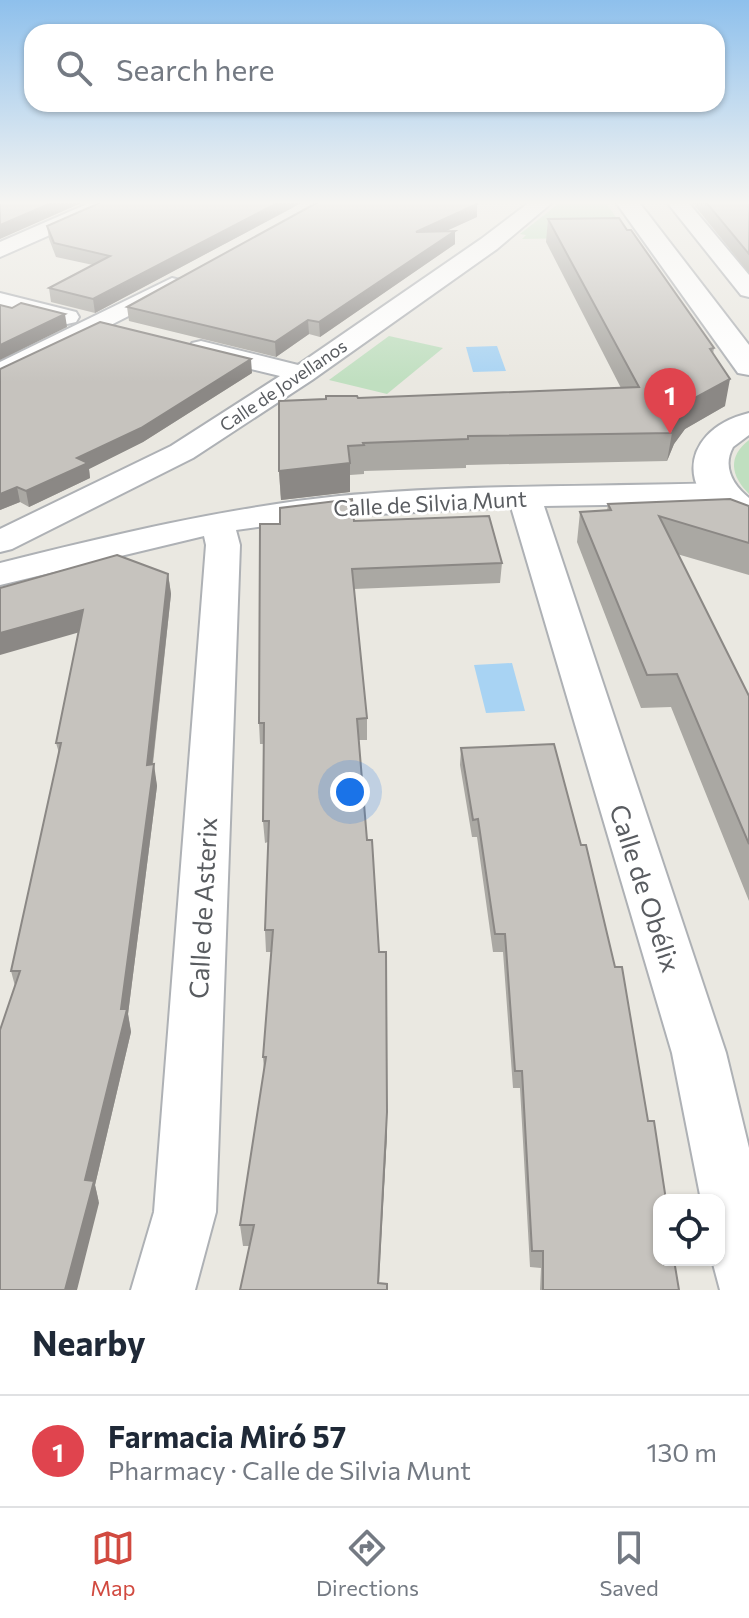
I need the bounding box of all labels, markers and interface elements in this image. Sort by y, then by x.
search box [24,24,725,112]
icon: search [52,46,96,90]
text: Search here [116,50,275,87]
street label: Calle de Jovellanos [215,334,351,436]
pin: 1 [644,368,696,434]
street label: Calle de Silvia Munt [333,484,527,522]
your location [330,772,370,812]
street label: Calle de Obélix [604,800,688,976]
street label: Calle de Asterix [182,816,222,1000]
map controls [653,1194,725,1266]
button: locate [653,1194,725,1266]
text: Nearby [32,1321,146,1363]
text: Farmacia Miró 57 [108,1417,346,1454]
text: 1 [52,1436,64,1467]
text: 130 m [646,1436,717,1467]
text: Pharmacy · Calle de Silvia Munt [108,1454,471,1485]
tab: Map [90,1526,136,1601]
tab: Directions [316,1526,419,1601]
tab: Saved [599,1526,659,1601]

